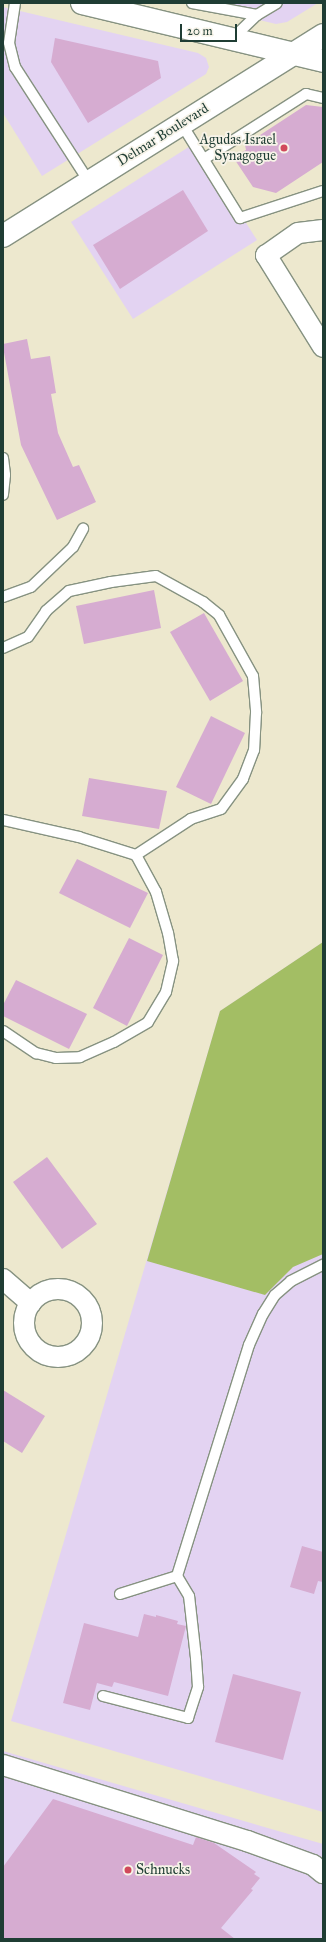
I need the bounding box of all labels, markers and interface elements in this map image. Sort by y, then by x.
scale bar [182,16,239,42]
text: 20 m [187,24,213,38]
street label: Delmar Boulevard [114,100,212,170]
place label: Agudas Israel Synagogue [200,132,276,164]
marker: Agudas Israel Synagogue [279,143,289,153]
place label: Schnucks [136,1862,190,1878]
marker: Schnucks [123,1865,133,1875]

